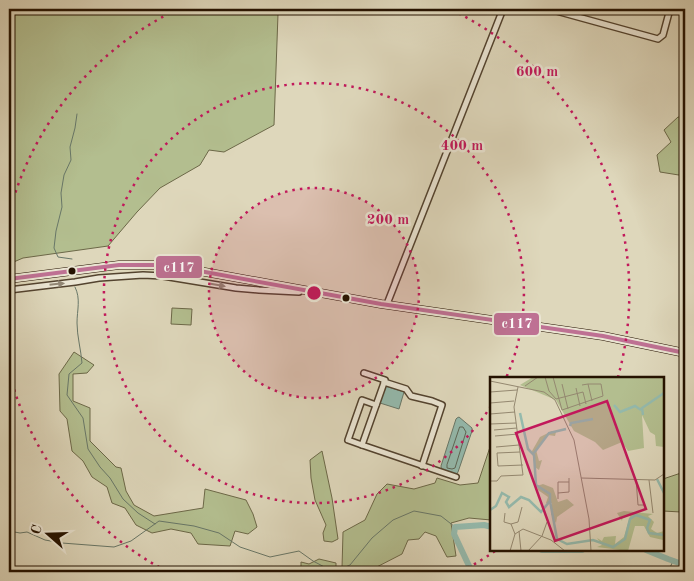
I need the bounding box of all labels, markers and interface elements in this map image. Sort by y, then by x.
text: 600 m [516,65,558,80]
text: 400 m [441,139,483,154]
text: 200 m [367,213,409,228]
line badge: с117 [155,255,203,279]
text: с117 [164,261,194,275]
unlabelled marker [67,266,77,276]
one-way arrow [49,280,65,288]
one-way arrow [211,281,227,289]
centre of rings [305,284,323,302]
unlabelled marker [341,293,351,303]
line badge: с117 [493,312,540,336]
text: с117 [502,317,532,331]
inset map [490,377,664,551]
north arrow [22,508,72,558]
text: С [29,523,45,537]

